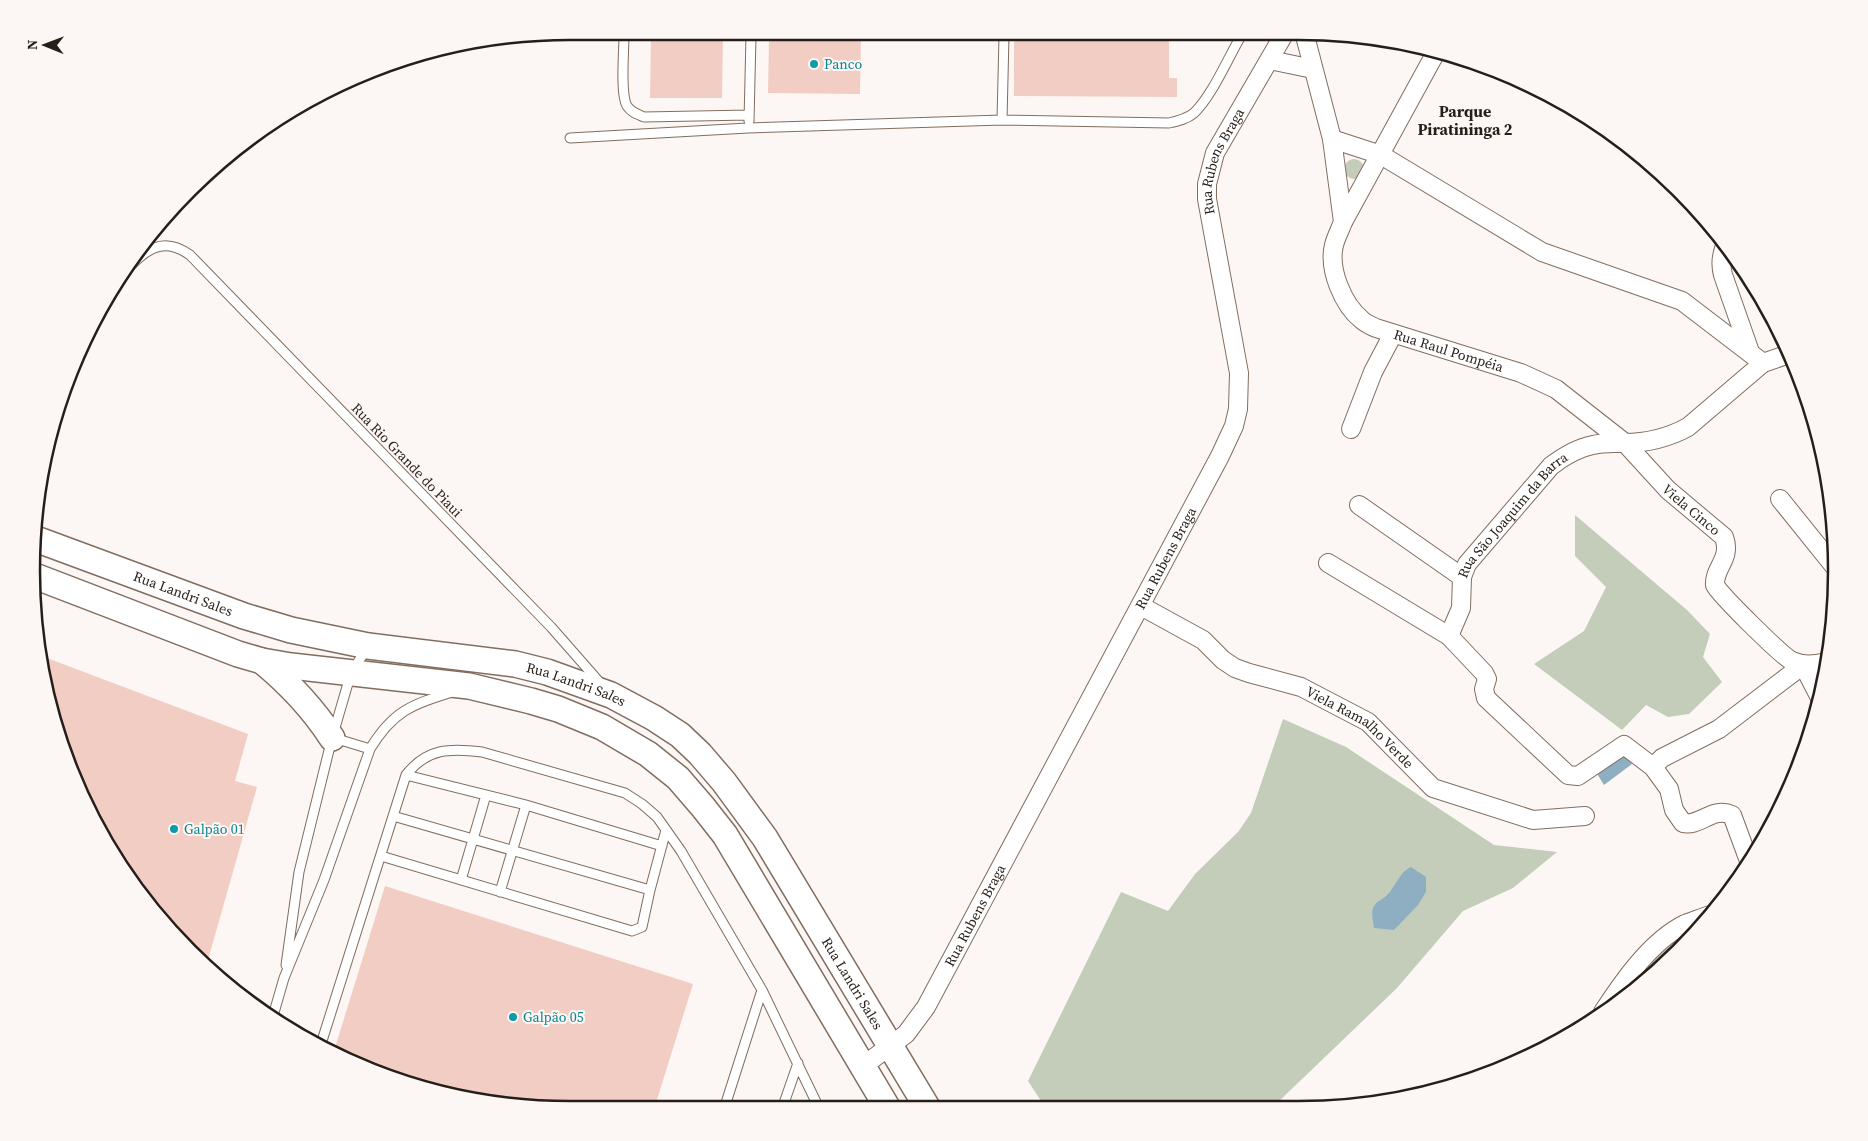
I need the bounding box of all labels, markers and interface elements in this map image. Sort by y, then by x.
north arrow [20,20,70,70]
text: N [22,39,42,50]
place label: Panco [824,54,863,74]
marker: Panco [808,58,820,70]
district label: Parque Piratininga 2 [1417,100,1513,140]
street label: Rua Rubens Braga [1196,104,1249,217]
street label: Rua Raul Pompéia [1391,324,1507,377]
street label: Rua Rio Grande do Piaui [347,398,467,522]
street label: Rua São Joaquim da Barra [1453,447,1572,581]
street label: Viela Cinco [1657,480,1725,540]
street label: Rua Rubens Braga [1130,503,1201,613]
street label: Rua Landri Sales [131,566,236,621]
street label: Rua Landri Sales [524,657,629,711]
street label: Viela Ramalho Verde [1302,681,1418,773]
place label: Galpão 01 [184,819,245,839]
marker: Galpão 01 [168,823,180,835]
street label: Rua Rubens Braga [939,860,1011,970]
street label: Rua Landri Sales [817,933,888,1033]
place label: Galpão 05 [523,1007,584,1027]
marker: Galpão 05 [507,1011,519,1023]

